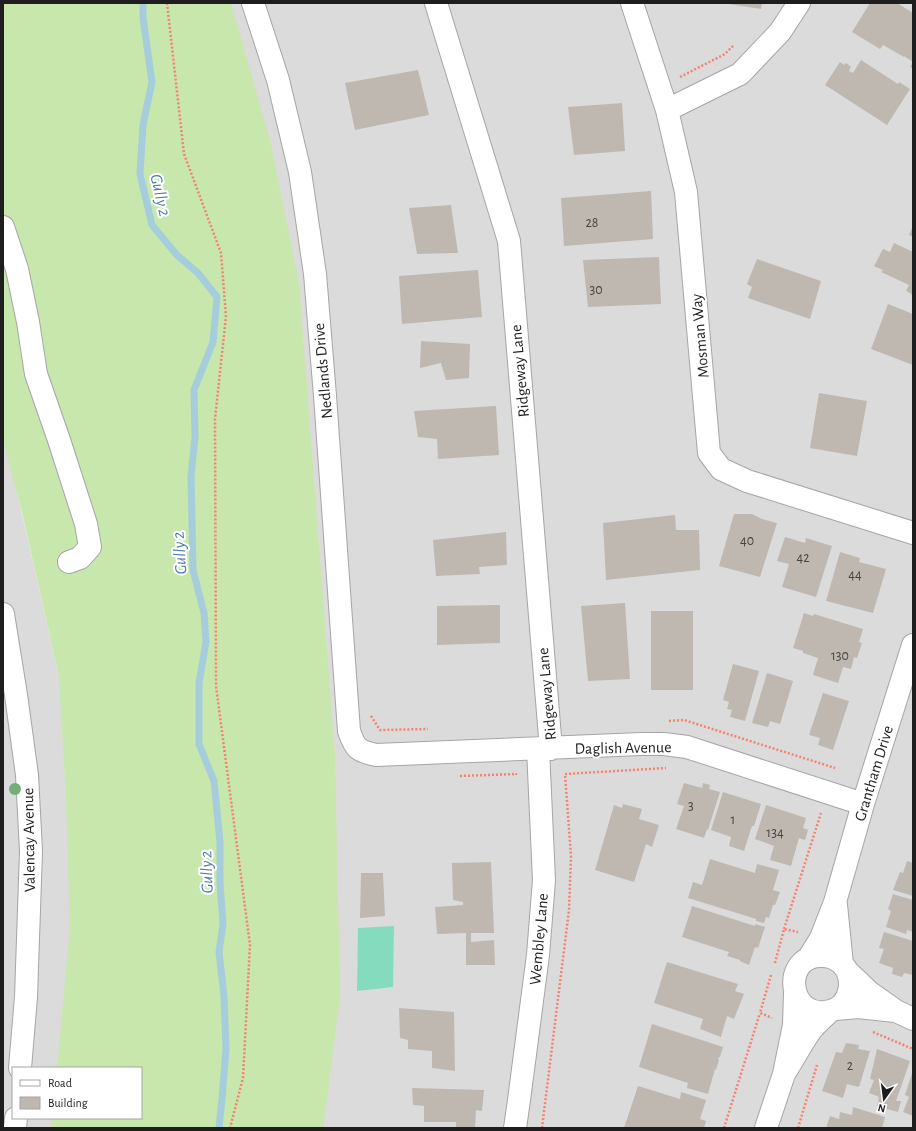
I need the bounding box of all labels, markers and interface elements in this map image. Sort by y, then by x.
water label: Gully 2 [147,172,174,218]
house number: 28 [585,216,599,230]
house number: 30 [589,283,603,297]
street label: Mosman Way [688,293,713,379]
street label: Nedlands Drive [311,322,335,419]
street label: Ridgeway Lane [508,324,533,418]
water label: Gully 2 [170,531,189,575]
house number: 40 [740,534,754,548]
house number: 42 [796,551,810,565]
house number: 44 [848,568,862,582]
street label: Ridgeway Lane [535,647,560,741]
house number: 130 [831,649,849,663]
street label: Grantham Drive [852,724,896,823]
street label: Daglish Avenue [574,739,672,757]
street label: Valencay Avenue [20,788,39,892]
house number: 3 [688,799,694,813]
house number: 1 [731,813,735,827]
house number: 134 [766,826,784,840]
water label: Gully 2 [197,850,216,894]
street label: Wembley Lane [527,892,552,986]
house number: 2 [847,1059,853,1073]
legend [12,1067,142,1119]
text: Road [48,1077,72,1089]
north arrow [864,1079,904,1119]
text: Building [48,1097,88,1109]
text: N [877,1102,887,1114]

